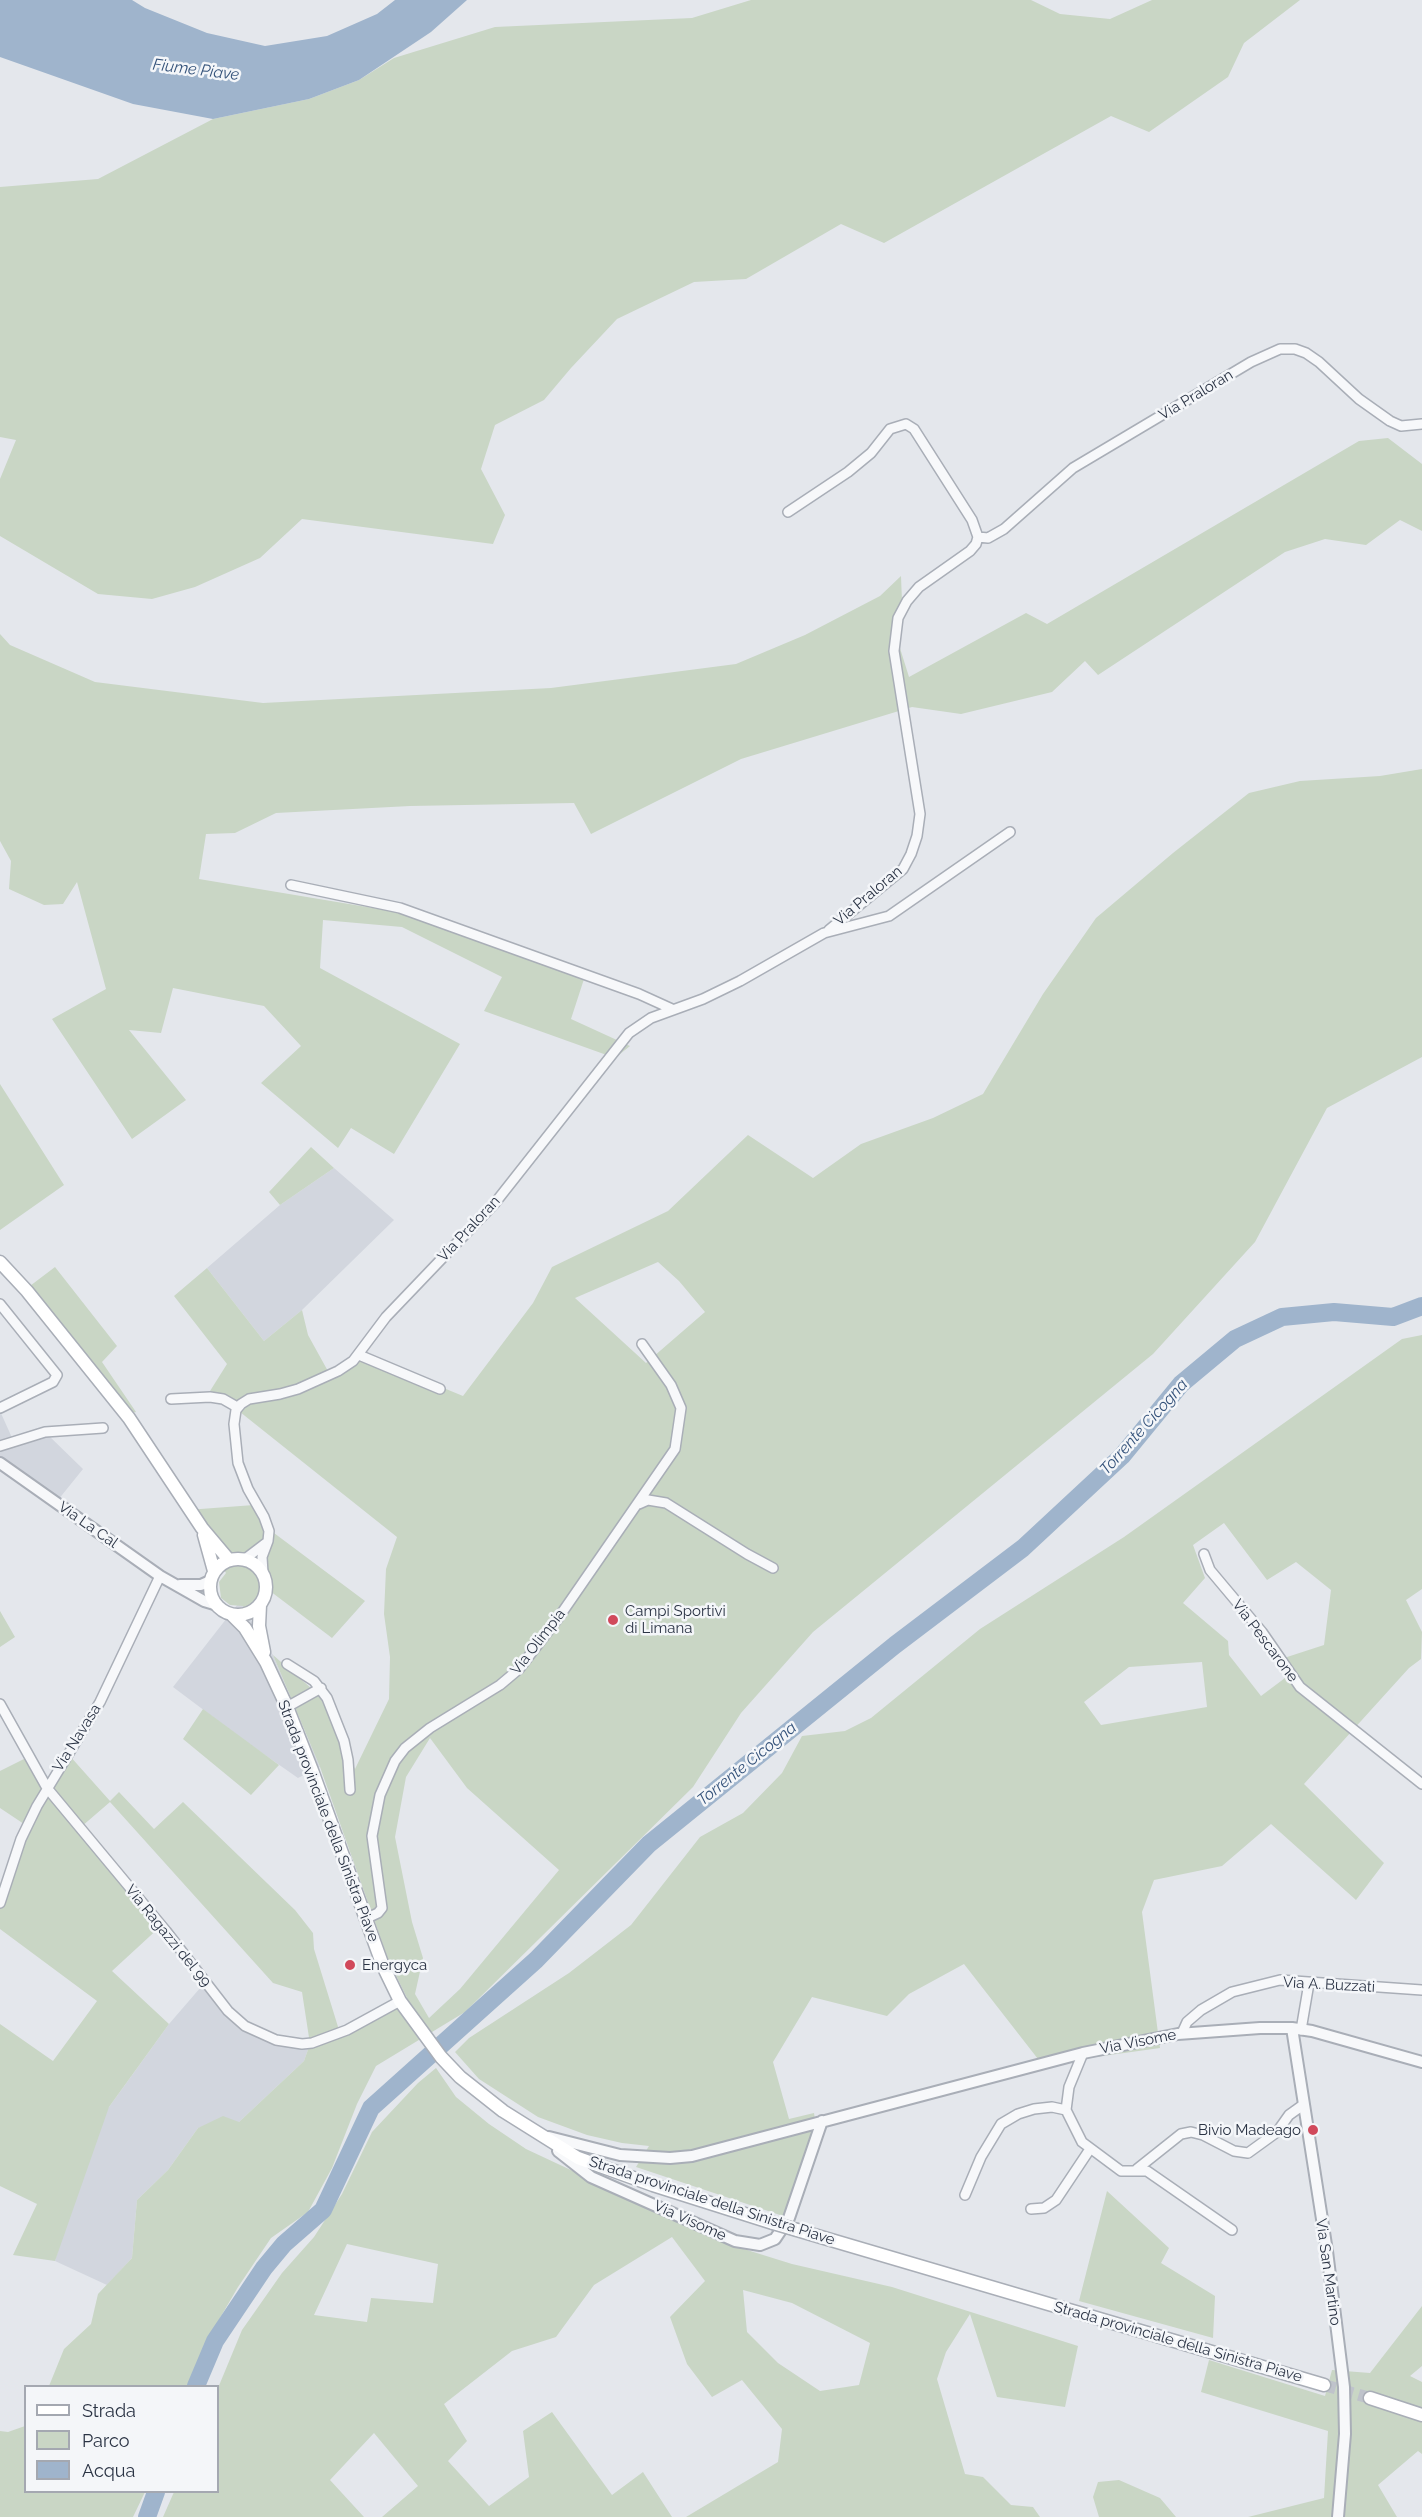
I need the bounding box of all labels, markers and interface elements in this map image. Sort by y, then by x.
water label: Fiume Piave [152,55,240,85]
street label: Via Praloran [1156,366,1236,424]
street label: Via Praloran [830,862,906,930]
street label: Via Praloran [434,1192,504,1266]
water label: Torrente Cicogna [1096,1375,1192,1479]
street label: Via La Cal [55,1498,121,1552]
street label: Via Pescarone [1228,1596,1302,1686]
place label: Campi Sportivi di Limana [625,1602,726,1637]
street label: Via Olimpia [507,1606,569,1678]
marker: Campi Sportivi di Limana [606,1613,620,1627]
street label: Strada provinciale della Sinistra Piave [273,1698,383,1944]
street label: Via Navasa [49,1701,105,1775]
water label: Torrente Cicogna [694,1718,800,1810]
street label: Via Ragazzi del 99 [121,1881,215,1991]
place label: Energyca [362,1956,427,1974]
marker: Energyca [343,1958,357,1972]
street label: Via A. Buzzati [1282,1974,1376,1996]
street label: Via Visome [1098,2026,1178,2058]
place label: Bivio Madeago [1198,2121,1301,2139]
marker: Bivio Madeago [1306,2123,1320,2137]
street label: Strada provinciale della Sinistra Piave [587,2153,837,2249]
street label: Via Visome [651,2197,729,2245]
street label: Via San Martino [1312,2217,1344,2327]
street label: Strada provinciale della Sinistra Piave [1052,2298,1304,2386]
legend [24,2385,219,2493]
text: Strada [82,2400,136,2421]
text: Parco [82,2430,129,2451]
text: Acqua [82,2460,135,2481]

